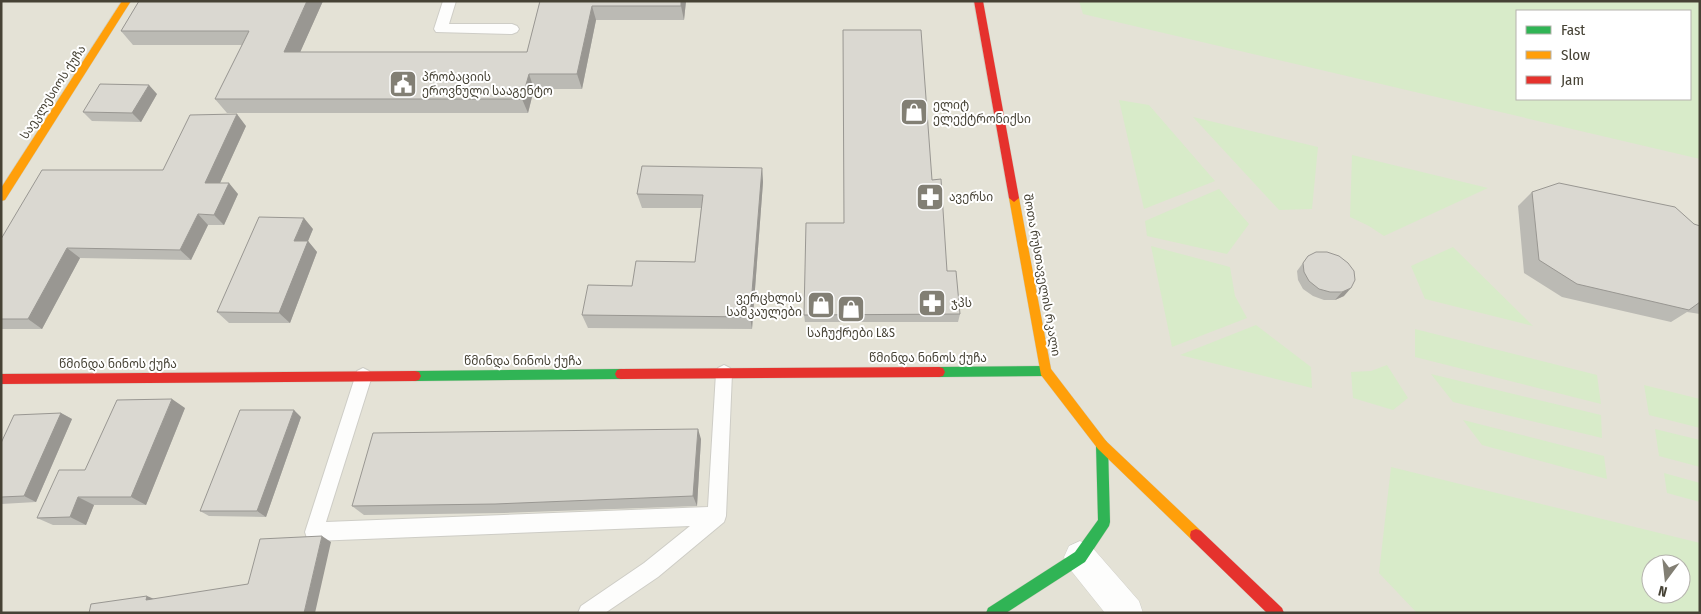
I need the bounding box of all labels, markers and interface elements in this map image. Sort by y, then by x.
legend [1516,10,1691,100]
text: Fast [1561,21,1585,39]
street label: საეკლესიოს ქუჩა [17,42,89,142]
text: Slow [1561,46,1590,64]
public building icon: პრობაციის ეროვნული სააგენტო [388,69,418,99]
place label: პრობაციის ეროვნული სააგენტო [422,70,553,99]
text: Jam [1561,71,1584,89]
shop icon: ელიტ ელექტრონიქსი [899,97,929,127]
place label: ელიტ ელექტრონიქსი [933,98,1031,127]
pharmacy icon: ავერსი [915,182,945,212]
place label: ავერსი [949,190,993,204]
street label: შოთა რუსთაველის რკალი [1020,193,1063,358]
pharmacy icon: ჯპს [917,288,947,318]
shop icon: ვერცხლის სამკაულები [806,290,836,320]
place label: ვერცხლის სამკაულები [726,291,802,320]
shop icon: საჩუქრები L&S [836,294,866,324]
place label: ჯპს [951,296,972,310]
place label: საჩუქრები L&S [807,326,895,340]
street label: წმინდა ნინოს ქუჩა [869,351,987,366]
street label: წმინდა ნინოს ქუჩა [464,354,582,369]
street label: წმინდა ნინოს ქუჩა [59,357,177,372]
north arrow [1641,554,1691,604]
text: N [1657,582,1669,600]

